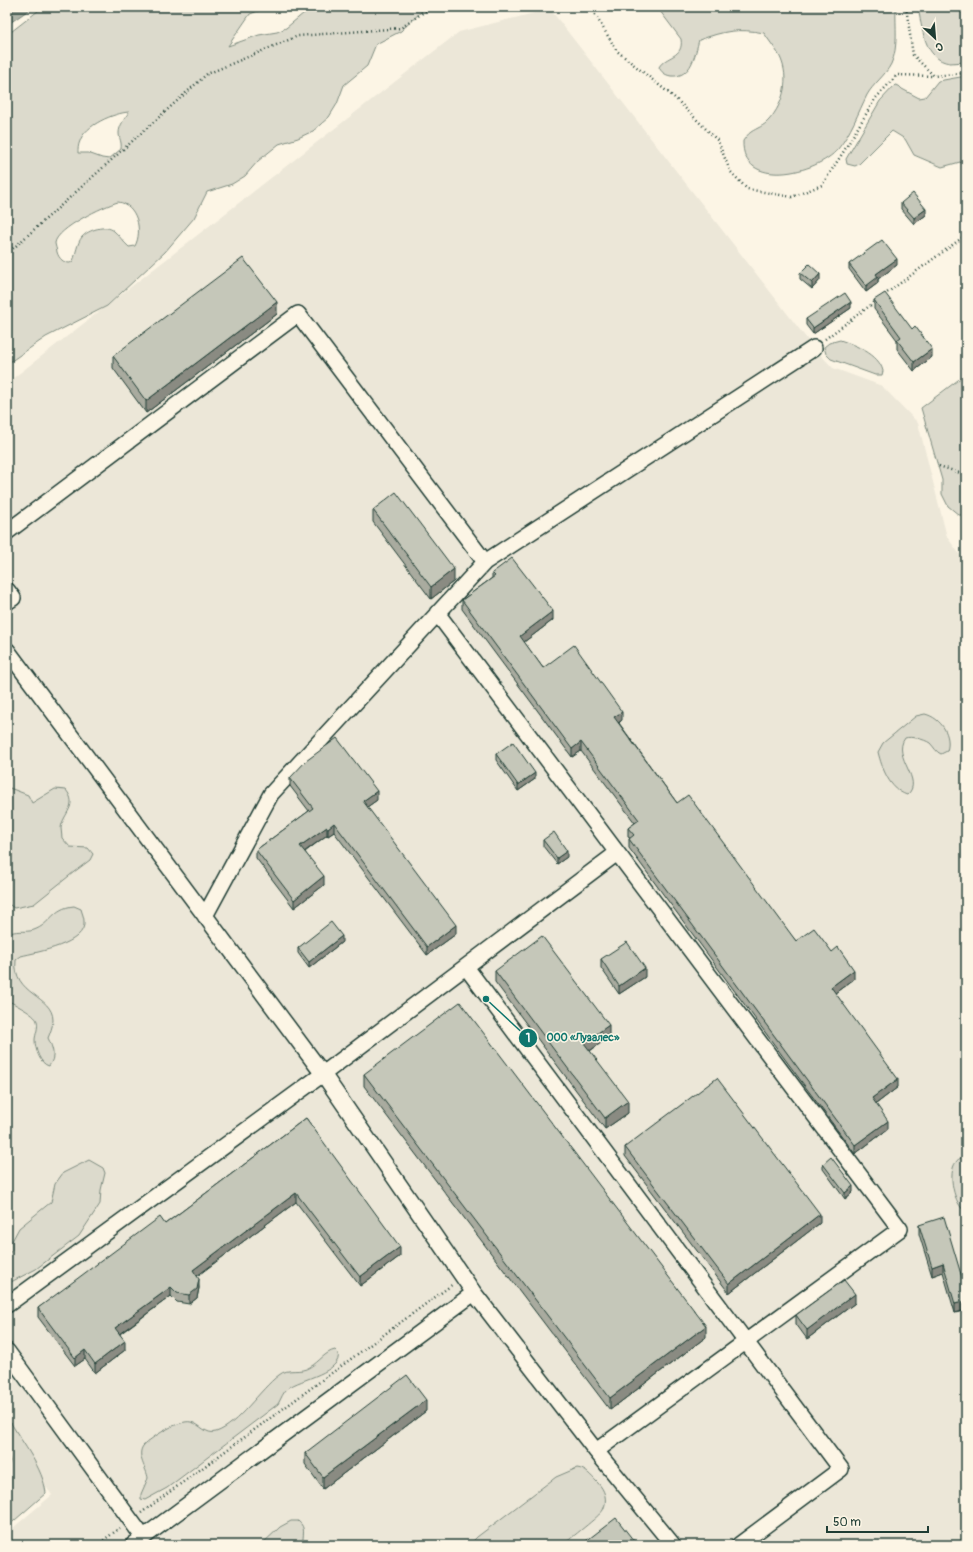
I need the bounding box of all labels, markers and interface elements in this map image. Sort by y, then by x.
north arrow [915,18,955,58]
text: С [933,39,945,54]
callout: ООО «Лузалес» [518,1026,627,1049]
text: 1 [526,1031,530,1046]
text: ООО «Лузалес» [547,1031,620,1044]
scale bar [827,1508,928,1534]
text: 50 m [833,1515,861,1530]

